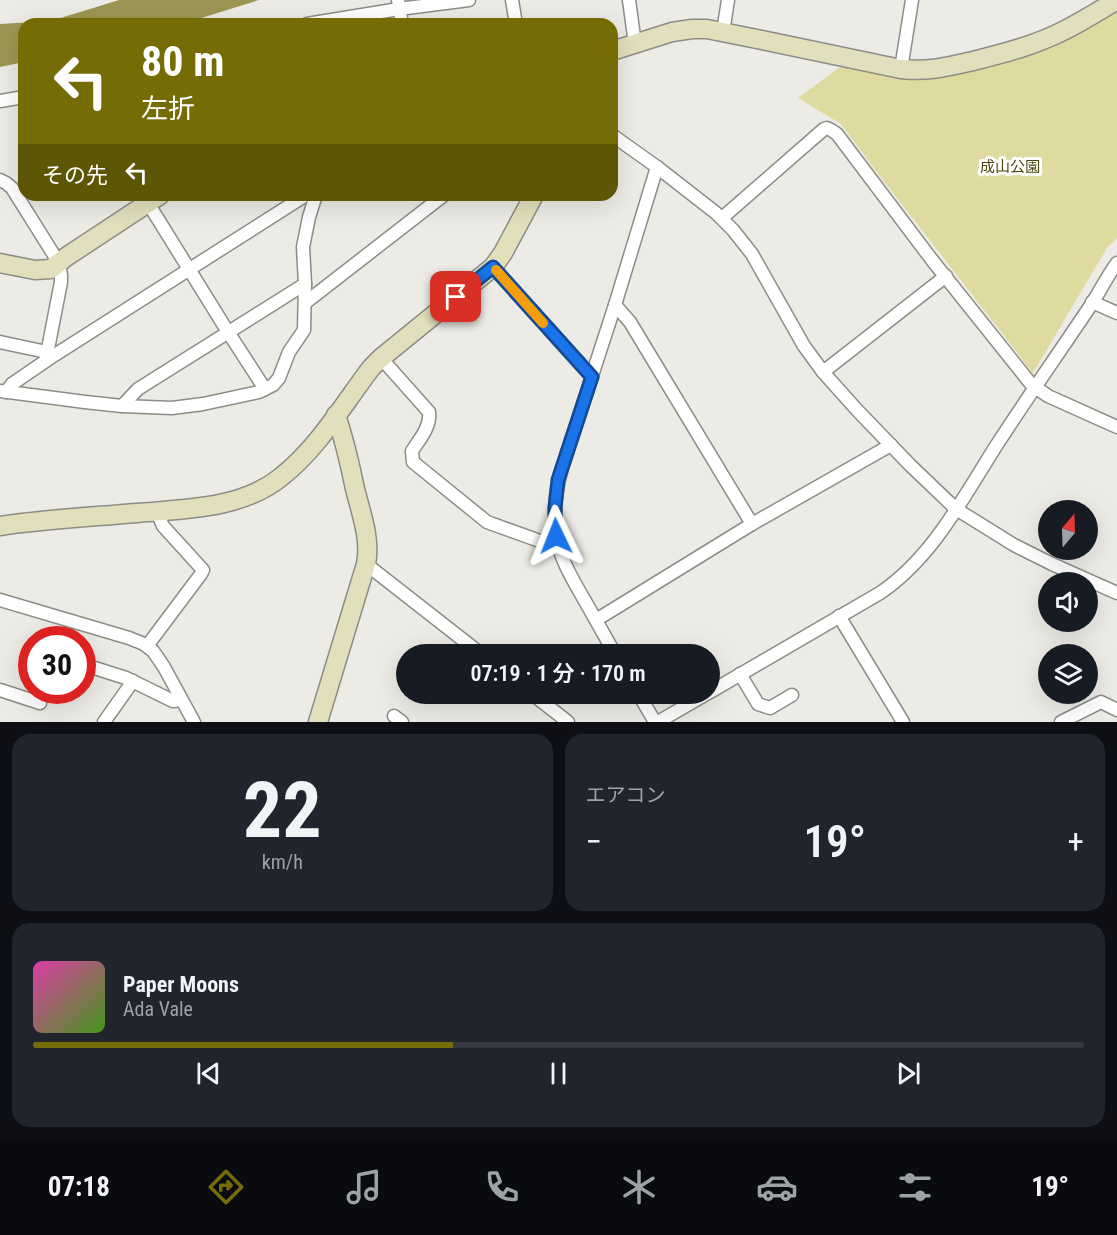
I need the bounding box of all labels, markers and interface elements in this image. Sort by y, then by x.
text: 80 m [141,37,224,86]
icon: left [42,42,120,120]
text: 左折 [141,93,195,125]
icon: left [120,156,153,189]
park label: 成山公園 [980,158,1040,176]
text: その先 [42,163,108,188]
pin [430,271,481,322]
icon: arrive [439,280,472,313]
north arrow [1038,500,1098,560]
map controls [1038,500,1098,704]
position arrow [524,504,588,568]
button: sound [1038,572,1098,632]
speed limit sign: 30 [18,626,96,704]
button: layers [1038,644,1098,704]
text: 07:19 · 1 分 · 170 m [470,661,646,686]
text: 22 [243,765,322,856]
text: エアコン [586,783,666,807]
text: 19° [803,815,866,868]
text: − [586,822,602,861]
text: + [1068,822,1084,861]
text: km/h [262,850,303,874]
text: Paper Moons [123,972,239,997]
text: Ada Vale [123,997,193,1021]
icon: previous [192,1057,225,1090]
icon: pause [542,1057,575,1090]
icon: next [892,1057,925,1090]
icon: directions [205,1166,247,1208]
icon: music [343,1166,385,1208]
icon: phone [481,1166,523,1208]
icon: climate [618,1166,660,1208]
icon: car [756,1166,798,1208]
icon: filters [894,1166,936,1208]
text: 07:18 [48,1171,110,1203]
text: 19° [1031,1171,1069,1203]

